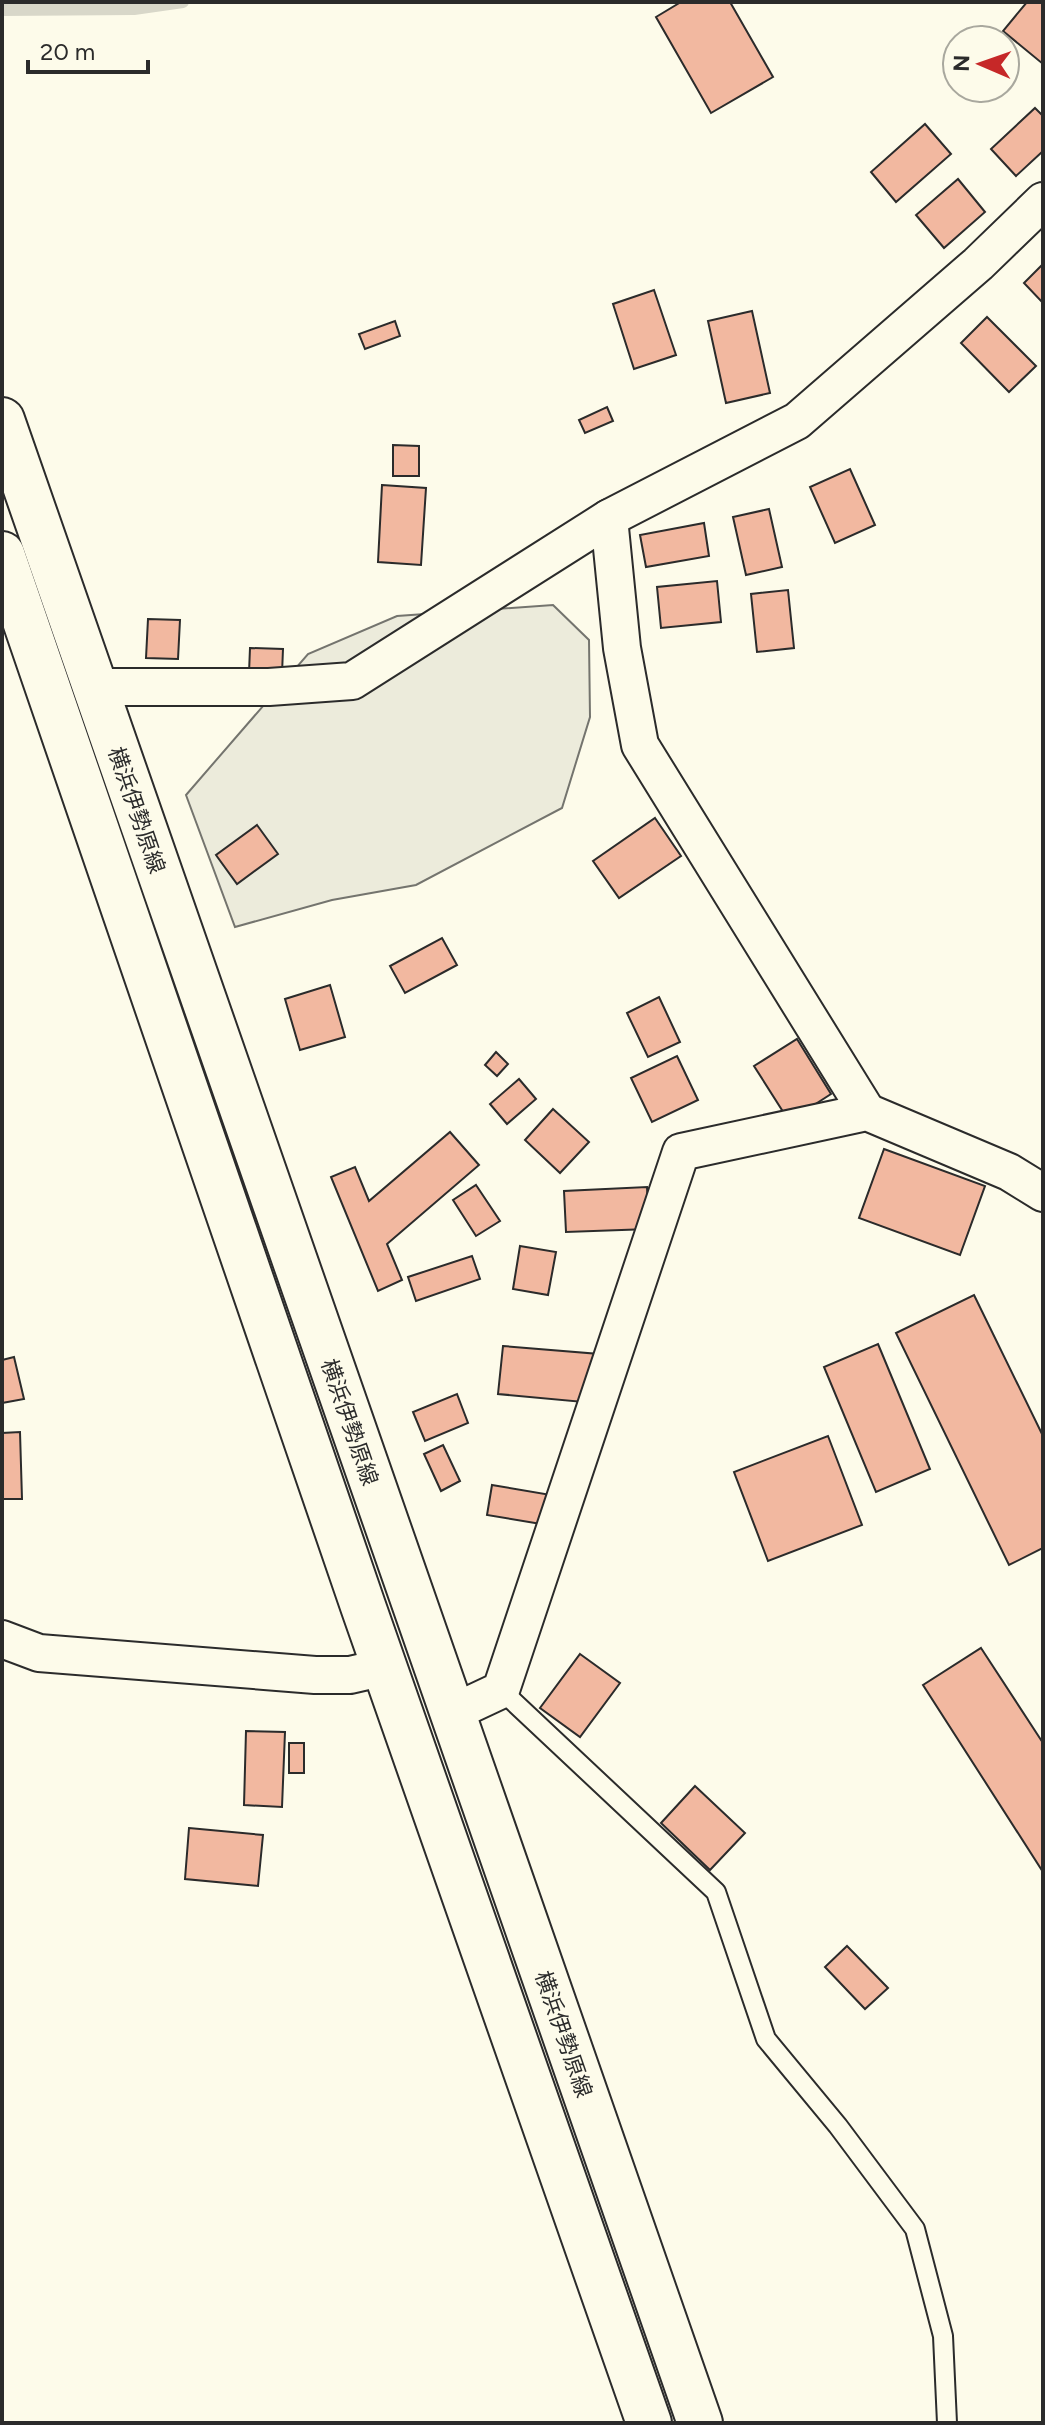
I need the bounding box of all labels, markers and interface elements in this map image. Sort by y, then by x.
scale bar [28,24,148,74]
north arrow [941,24,1021,104]
text: 20 m [40,37,95,66]
text: N [948,54,975,72]
street label: 横浜伊勢原線 [102,743,171,877]
street label: 横浜伊勢原線 [315,1355,384,1489]
street label: 横浜伊勢原線 [529,1967,598,2101]

